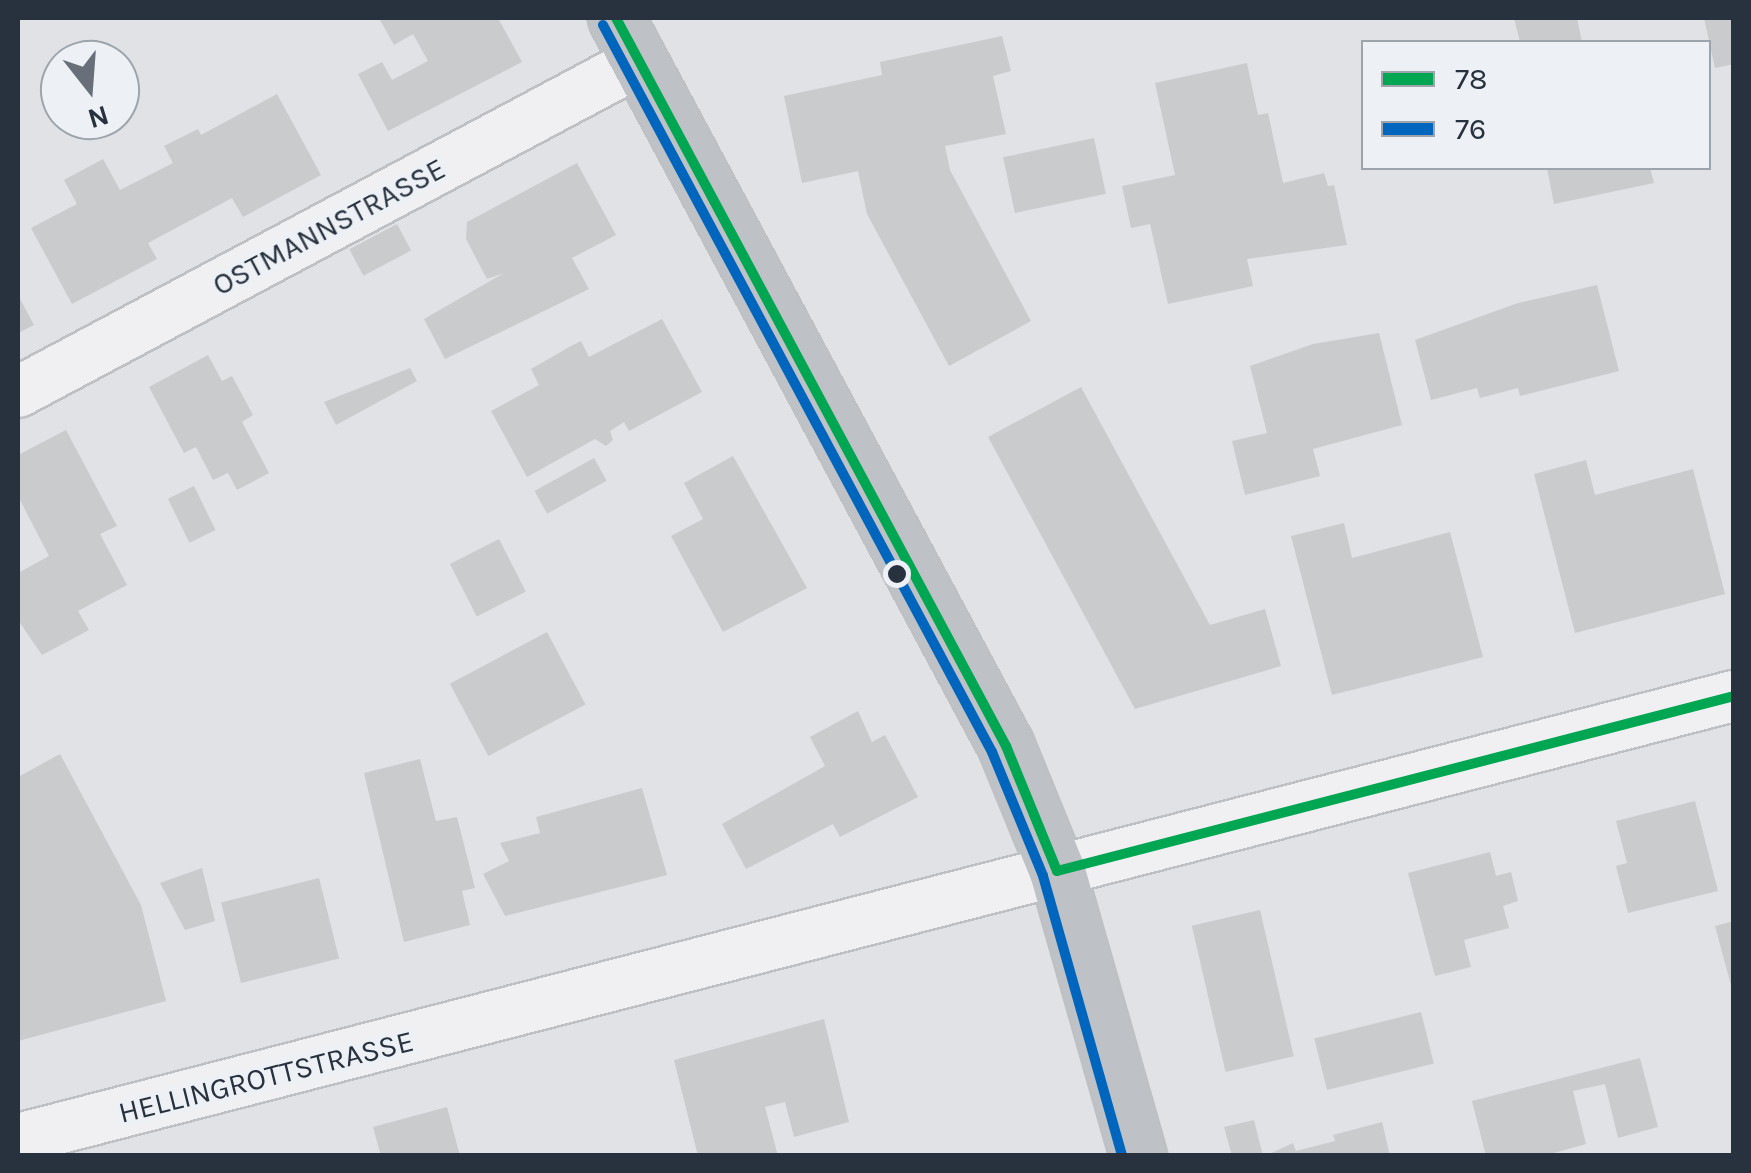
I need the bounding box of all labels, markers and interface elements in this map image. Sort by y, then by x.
north arrow [40,40,140,140]
legend [1361,40,1711,170]
text: 78 [1455,61,1488,97]
text: N [84,99,113,136]
text: 76 [1455,111,1486,147]
street label: OSTMANNSTRASSE [207,151,451,303]
unlabelled marker [887,564,907,584]
street label: HELLINGROTTSTRASSE [115,1023,417,1131]

